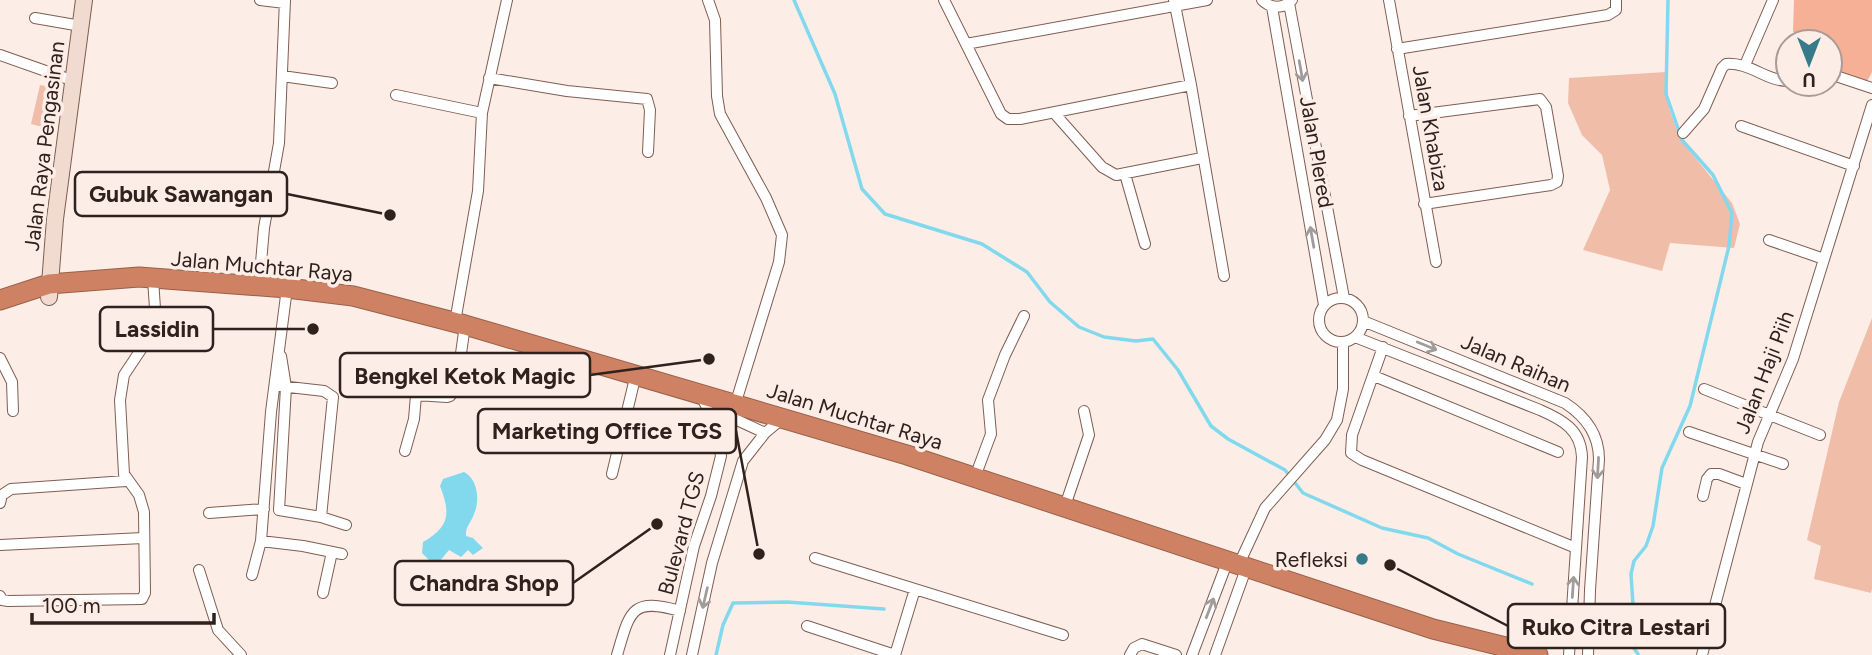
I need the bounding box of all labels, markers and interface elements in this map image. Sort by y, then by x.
north arrow [1774,28,1844,98]
street label: Jalan Raya Pengasinan [19,40,69,252]
one-way arrow [1295,59,1308,81]
street label: Jalan Khabiza [1408,63,1454,193]
text: U [1802,68,1816,91]
street label: Jalan Plered [1295,94,1339,210]
callout: Gubuk Sawangan [75,172,287,216]
text: Gubuk Sawangan [89,180,273,208]
one-way arrow [1305,226,1318,249]
street label: Jalan Muchtar Raya [170,246,354,286]
callout: Lassidin [100,307,213,351]
street label: Jalan Haji Piih [1729,307,1799,437]
text: Lassidin [115,315,199,343]
street label: Jalan Raihan [1457,329,1575,397]
one-way arrow [1415,340,1437,353]
callout: Bengkel Ketok Magic [340,353,590,397]
text: Bengkel Ketok Magic [354,362,576,390]
street label: Jalan Muchtar Raya [764,377,946,455]
callout: Marketing Office TGS [478,409,736,453]
text: Marketing Office TGS [492,417,722,445]
one-way arrow [1592,456,1605,479]
street label: Bulevard TGS [653,469,709,597]
place label: Refleksi [1275,547,1348,572]
marker: Refleksi [1354,551,1370,567]
callout: Chandra Shop [395,561,573,605]
text: Chandra Shop [409,569,559,597]
one-way arrow [1567,576,1580,599]
scale bar [32,582,214,626]
one-way arrow [697,586,711,609]
text: 100 m [42,593,101,618]
one-way arrow [1204,597,1217,619]
callout: Ruko Citra Lestari [1508,604,1725,648]
text: Ruko Citra Lestari [1522,613,1710,641]

